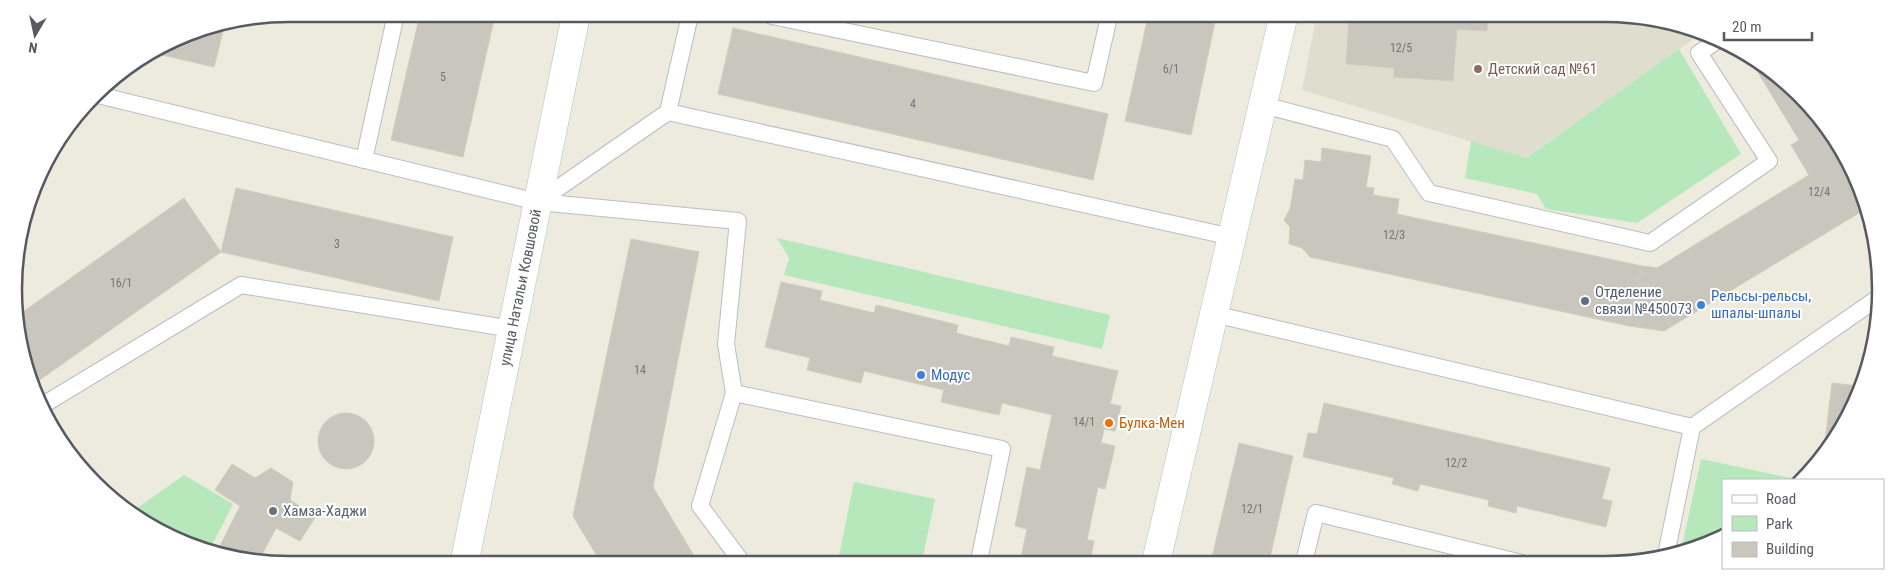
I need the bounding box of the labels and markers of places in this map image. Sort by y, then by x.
place label: Детский сад №61 [1488,60,1597,78]
marker: Детский сад №61 [1472,63,1484,75]
place label: Отделение связи №450073 [1595,283,1692,318]
place label: Рельсы-рельсы, шпалы-шпалы [1711,287,1811,322]
marker: Отделение связи №450073 [1579,295,1591,307]
marker: Рельсы-рельсы, шпалы-шпалы [1695,299,1707,311]
place label: Модус [931,366,971,384]
marker: Модус [915,369,927,381]
place label: Булка-Мен [1119,414,1185,432]
marker: Булка-Мен [1103,417,1115,429]
place label: Хамза-Хаджи [283,502,367,520]
marker: Хамза-Хаджи [267,505,279,517]

